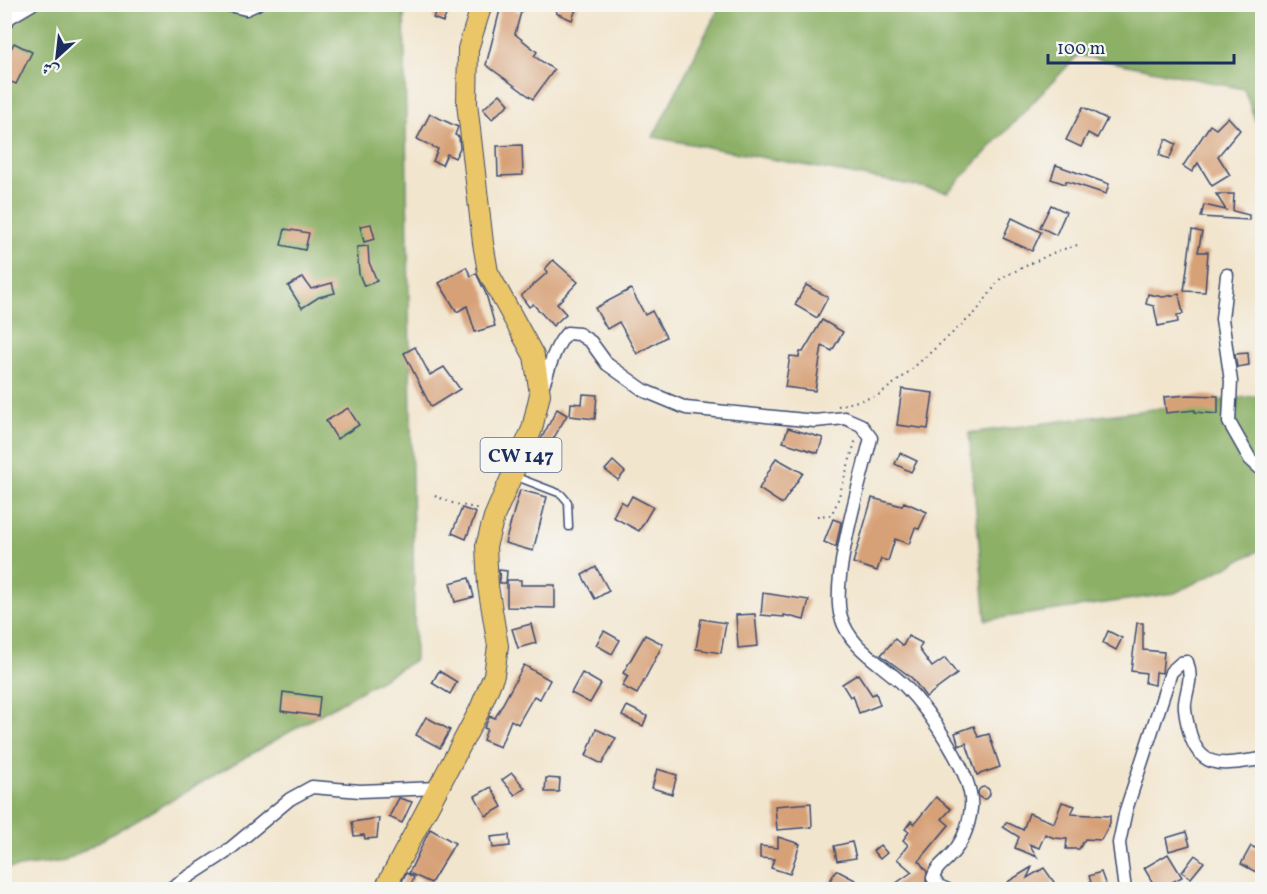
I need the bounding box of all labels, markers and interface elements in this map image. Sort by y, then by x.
north arrow [27,27,87,87]
scale bar [1048,27,1234,65]
text: 100 m [1057,37,1106,62]
text: ش [39,55,63,82]
road number: CW 147 [480,438,562,472]

